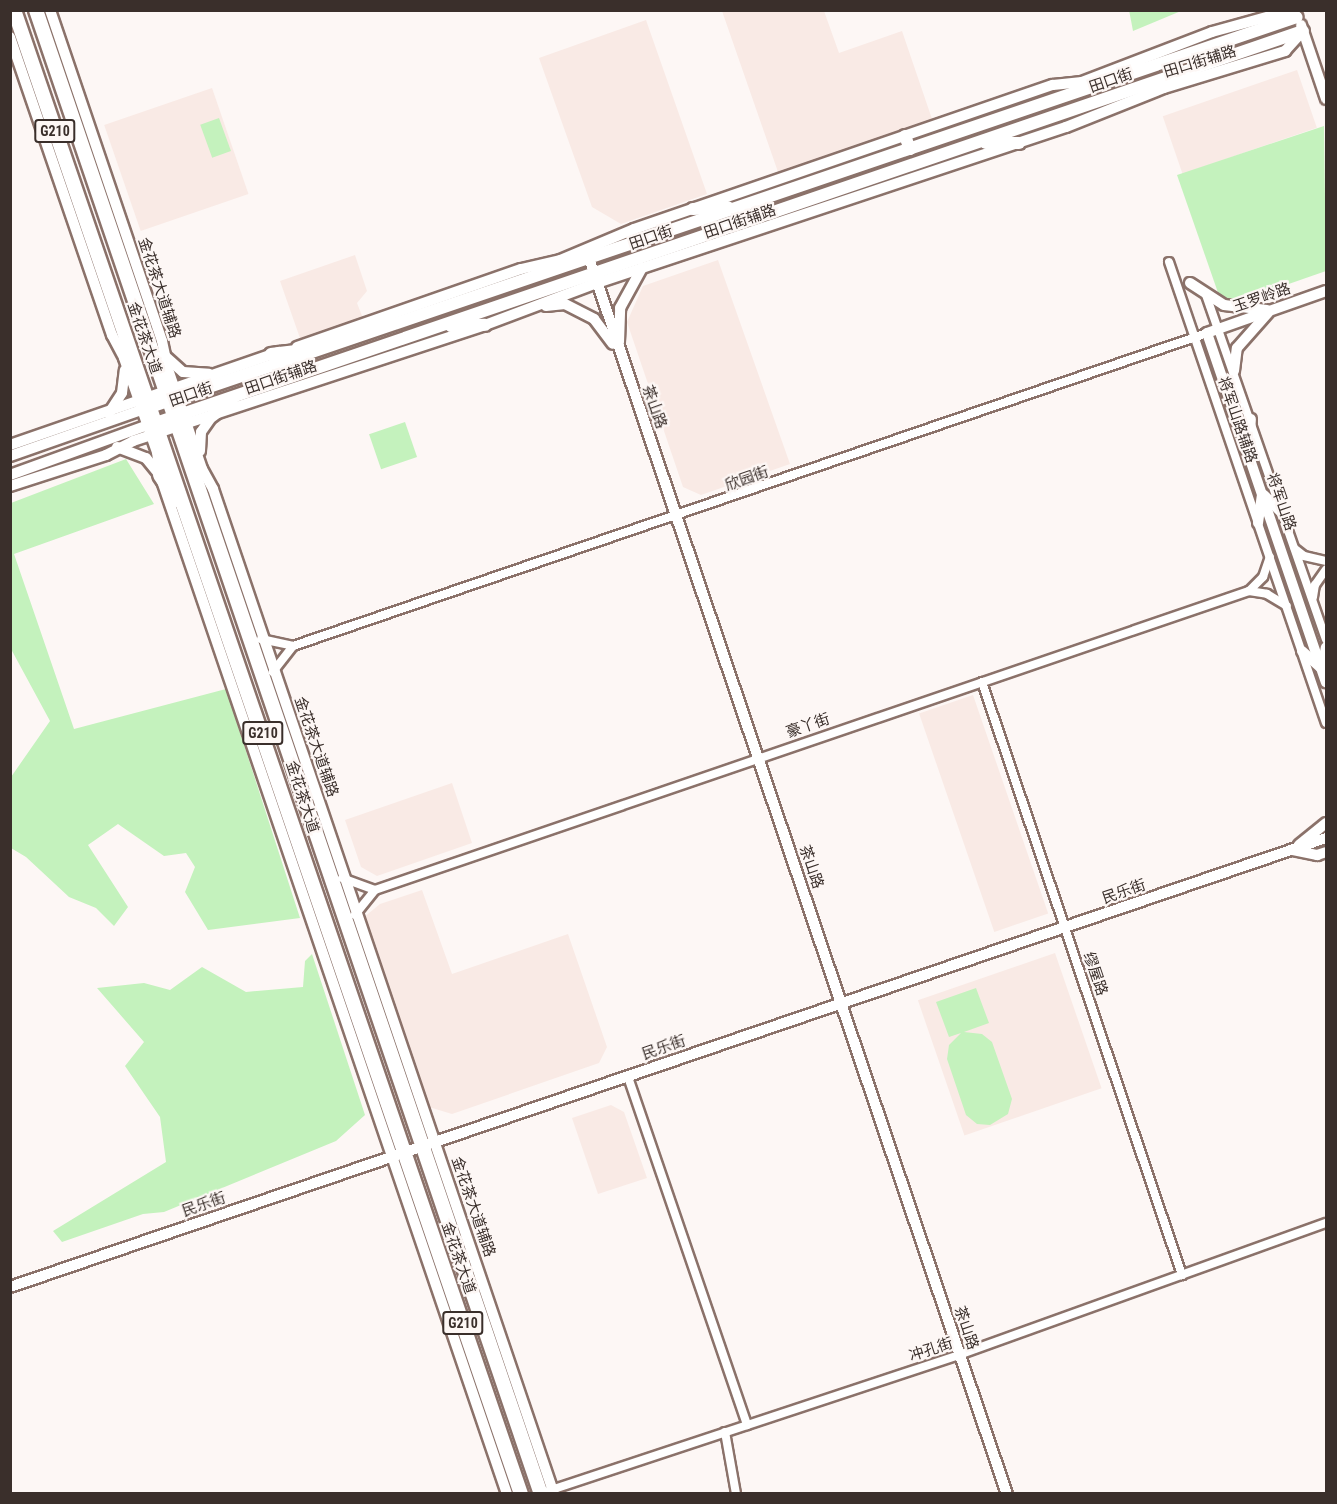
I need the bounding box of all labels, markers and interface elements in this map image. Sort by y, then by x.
street label: 田口街辅路 [1162,42,1238,82]
street label: 田口街 [1087,65,1135,97]
road number: G210 [34,120,76,142]
street label: 田口街辅路 [702,201,778,243]
street label: 田口街 [627,222,675,254]
street label: 金花茶大道辅路 [134,235,184,341]
street label: 玉罗岭路 [1231,280,1293,316]
street label: 金花茶大道 [123,300,165,376]
street label: 田口街辅路 [243,357,319,399]
street label: 将军山路辅路 [1214,375,1260,465]
street label: 田口街 [167,379,215,411]
street label: 茶山路 [638,383,670,431]
street label: 欣园街 [723,463,771,495]
street label: 将军山路 [1263,471,1299,533]
street label: 金花茶大道辅路 [290,694,342,800]
street label: 豪丫街 [784,710,832,742]
road number: G210 [242,722,284,744]
street label: 金花茶大道 [282,759,322,835]
street label: 茶山路 [795,843,827,891]
street label: 民乐街 [1100,876,1148,908]
street label: 缪屋路 [1079,950,1111,998]
street label: 民乐街 [640,1032,688,1064]
street label: 金花茶大道辅路 [447,1154,499,1260]
street label: 民乐街 [180,1189,228,1221]
street label: 金花茶大道 [437,1220,479,1296]
street label: 茶山路 [950,1304,982,1352]
road number: G210 [442,1312,484,1334]
street label: 冲孔街 [907,1334,955,1366]

